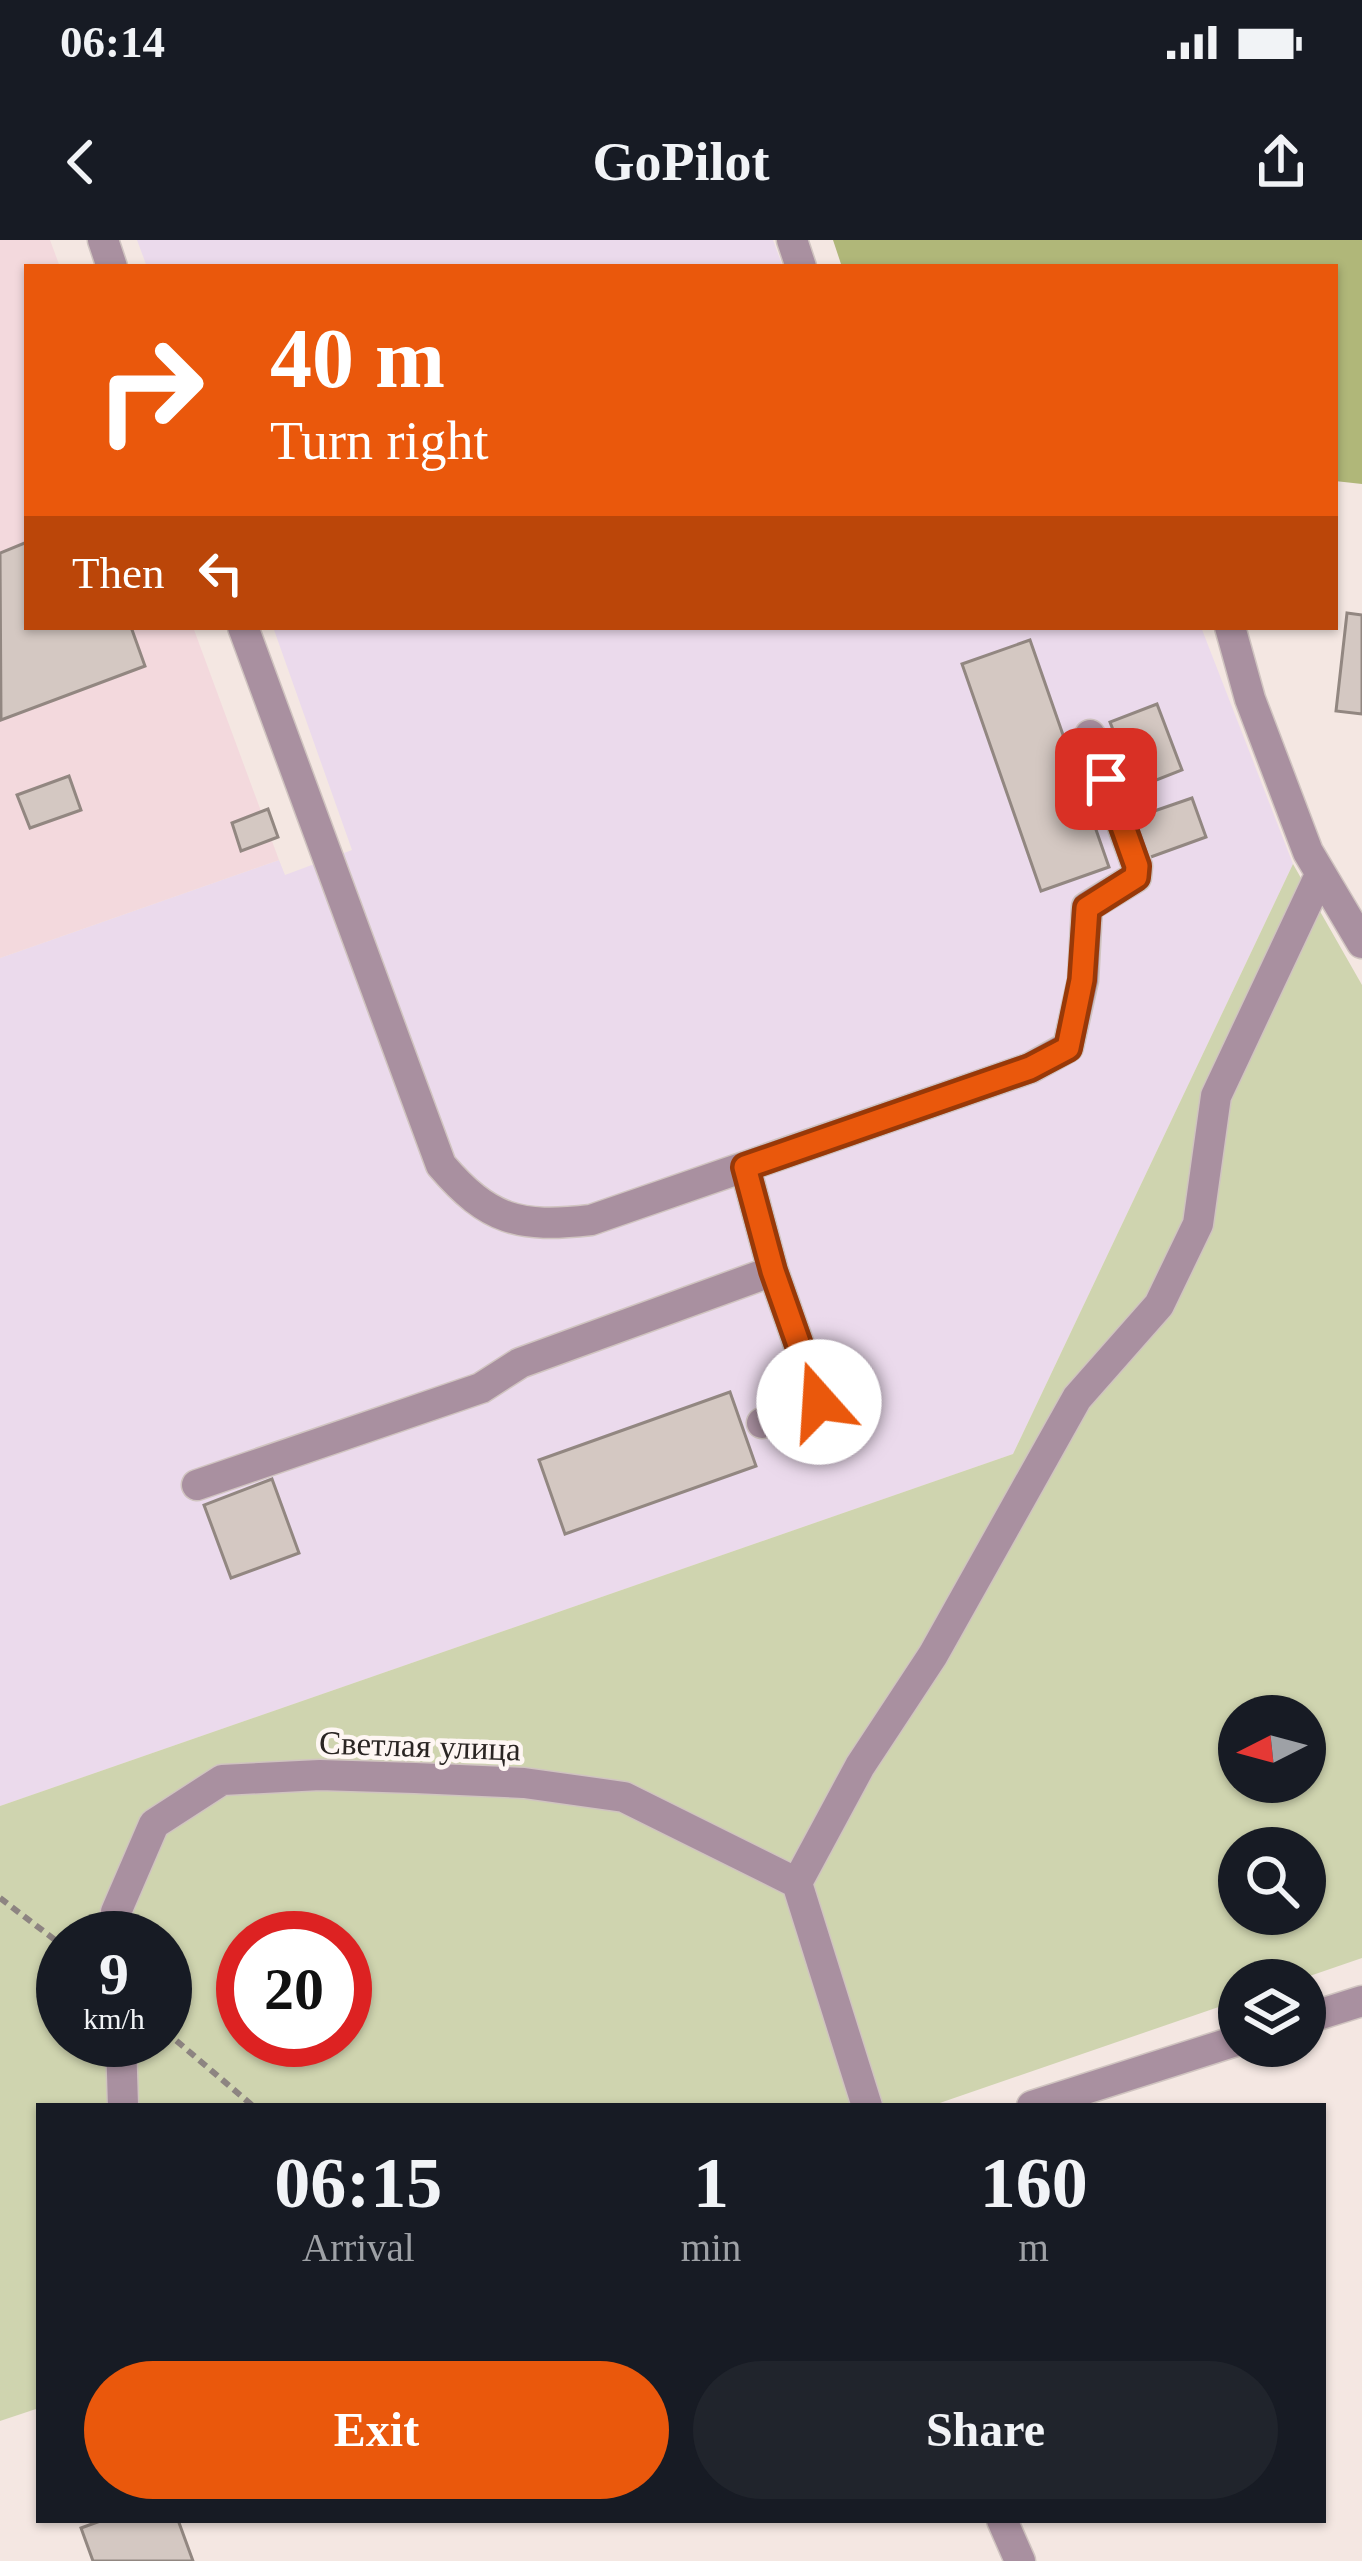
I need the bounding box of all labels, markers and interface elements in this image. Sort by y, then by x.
text: 06:14 [60,17,165,67]
icon: back [48,129,114,195]
icon: share [1248,129,1314,195]
text: GoPilot [593,132,769,192]
icon: right [72,312,228,468]
text: 40 m [270,312,445,405]
text: Turn right [270,411,489,471]
icon: left [188,540,254,606]
text: Then [72,548,164,598]
pin [1055,728,1157,830]
icon: arrive [1073,746,1139,812]
position arrow [756,1339,882,1465]
north arrow [1218,1695,1326,1803]
map controls [1218,1695,1326,2067]
street label: Светлая улица [319,1724,522,1768]
button: search [1218,1827,1326,1935]
speed limit sign: 20 [216,1911,372,2067]
text: 9 [99,1941,129,2007]
button: layers [1218,1959,1326,2067]
text: km/h [83,2002,145,2035]
text: 06:15 [274,2143,442,2223]
text: 1 [693,2143,729,2223]
text: 160 [980,2143,1088,2223]
text: Arrival [302,2226,415,2269]
text: min [681,2226,741,2269]
text: m [1018,2226,1049,2269]
button: Exit [84,2361,669,2499]
button: Share [693,2361,1278,2499]

